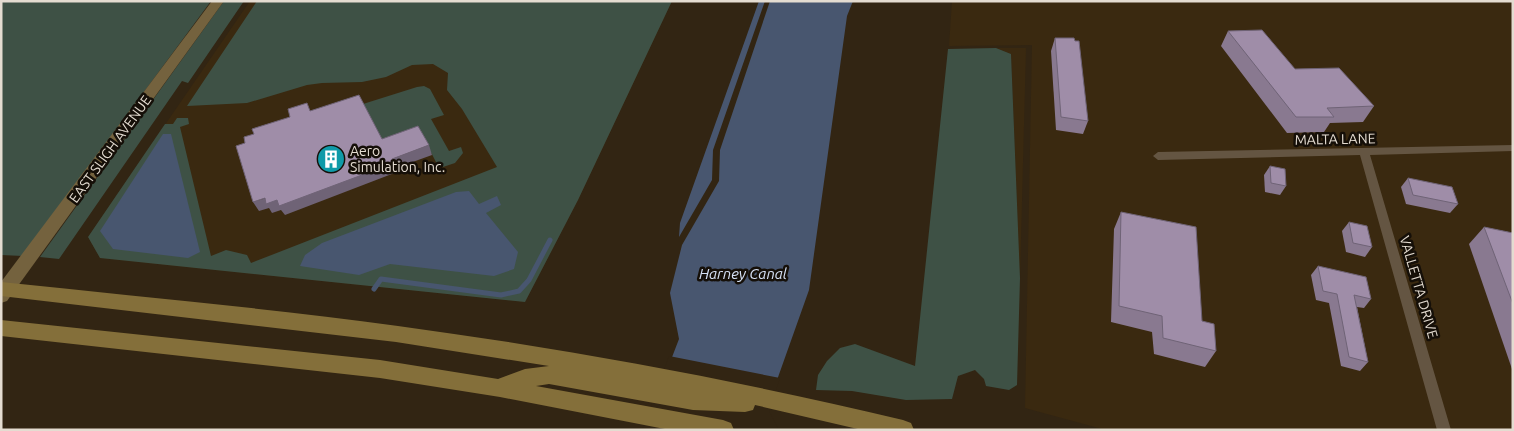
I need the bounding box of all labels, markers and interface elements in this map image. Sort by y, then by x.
street label: EAST SLIGH AVENUE [66,92,154,206]
street label: MALTA LANE [1294,130,1376,148]
place label: Aero Simulation, Inc. [350,143,445,175]
building icon: Aero Simulation, Inc. [316,144,346,174]
street label: VALLETTA DRIVE [1397,234,1441,340]
water label: Harney Canal [699,265,788,282]

